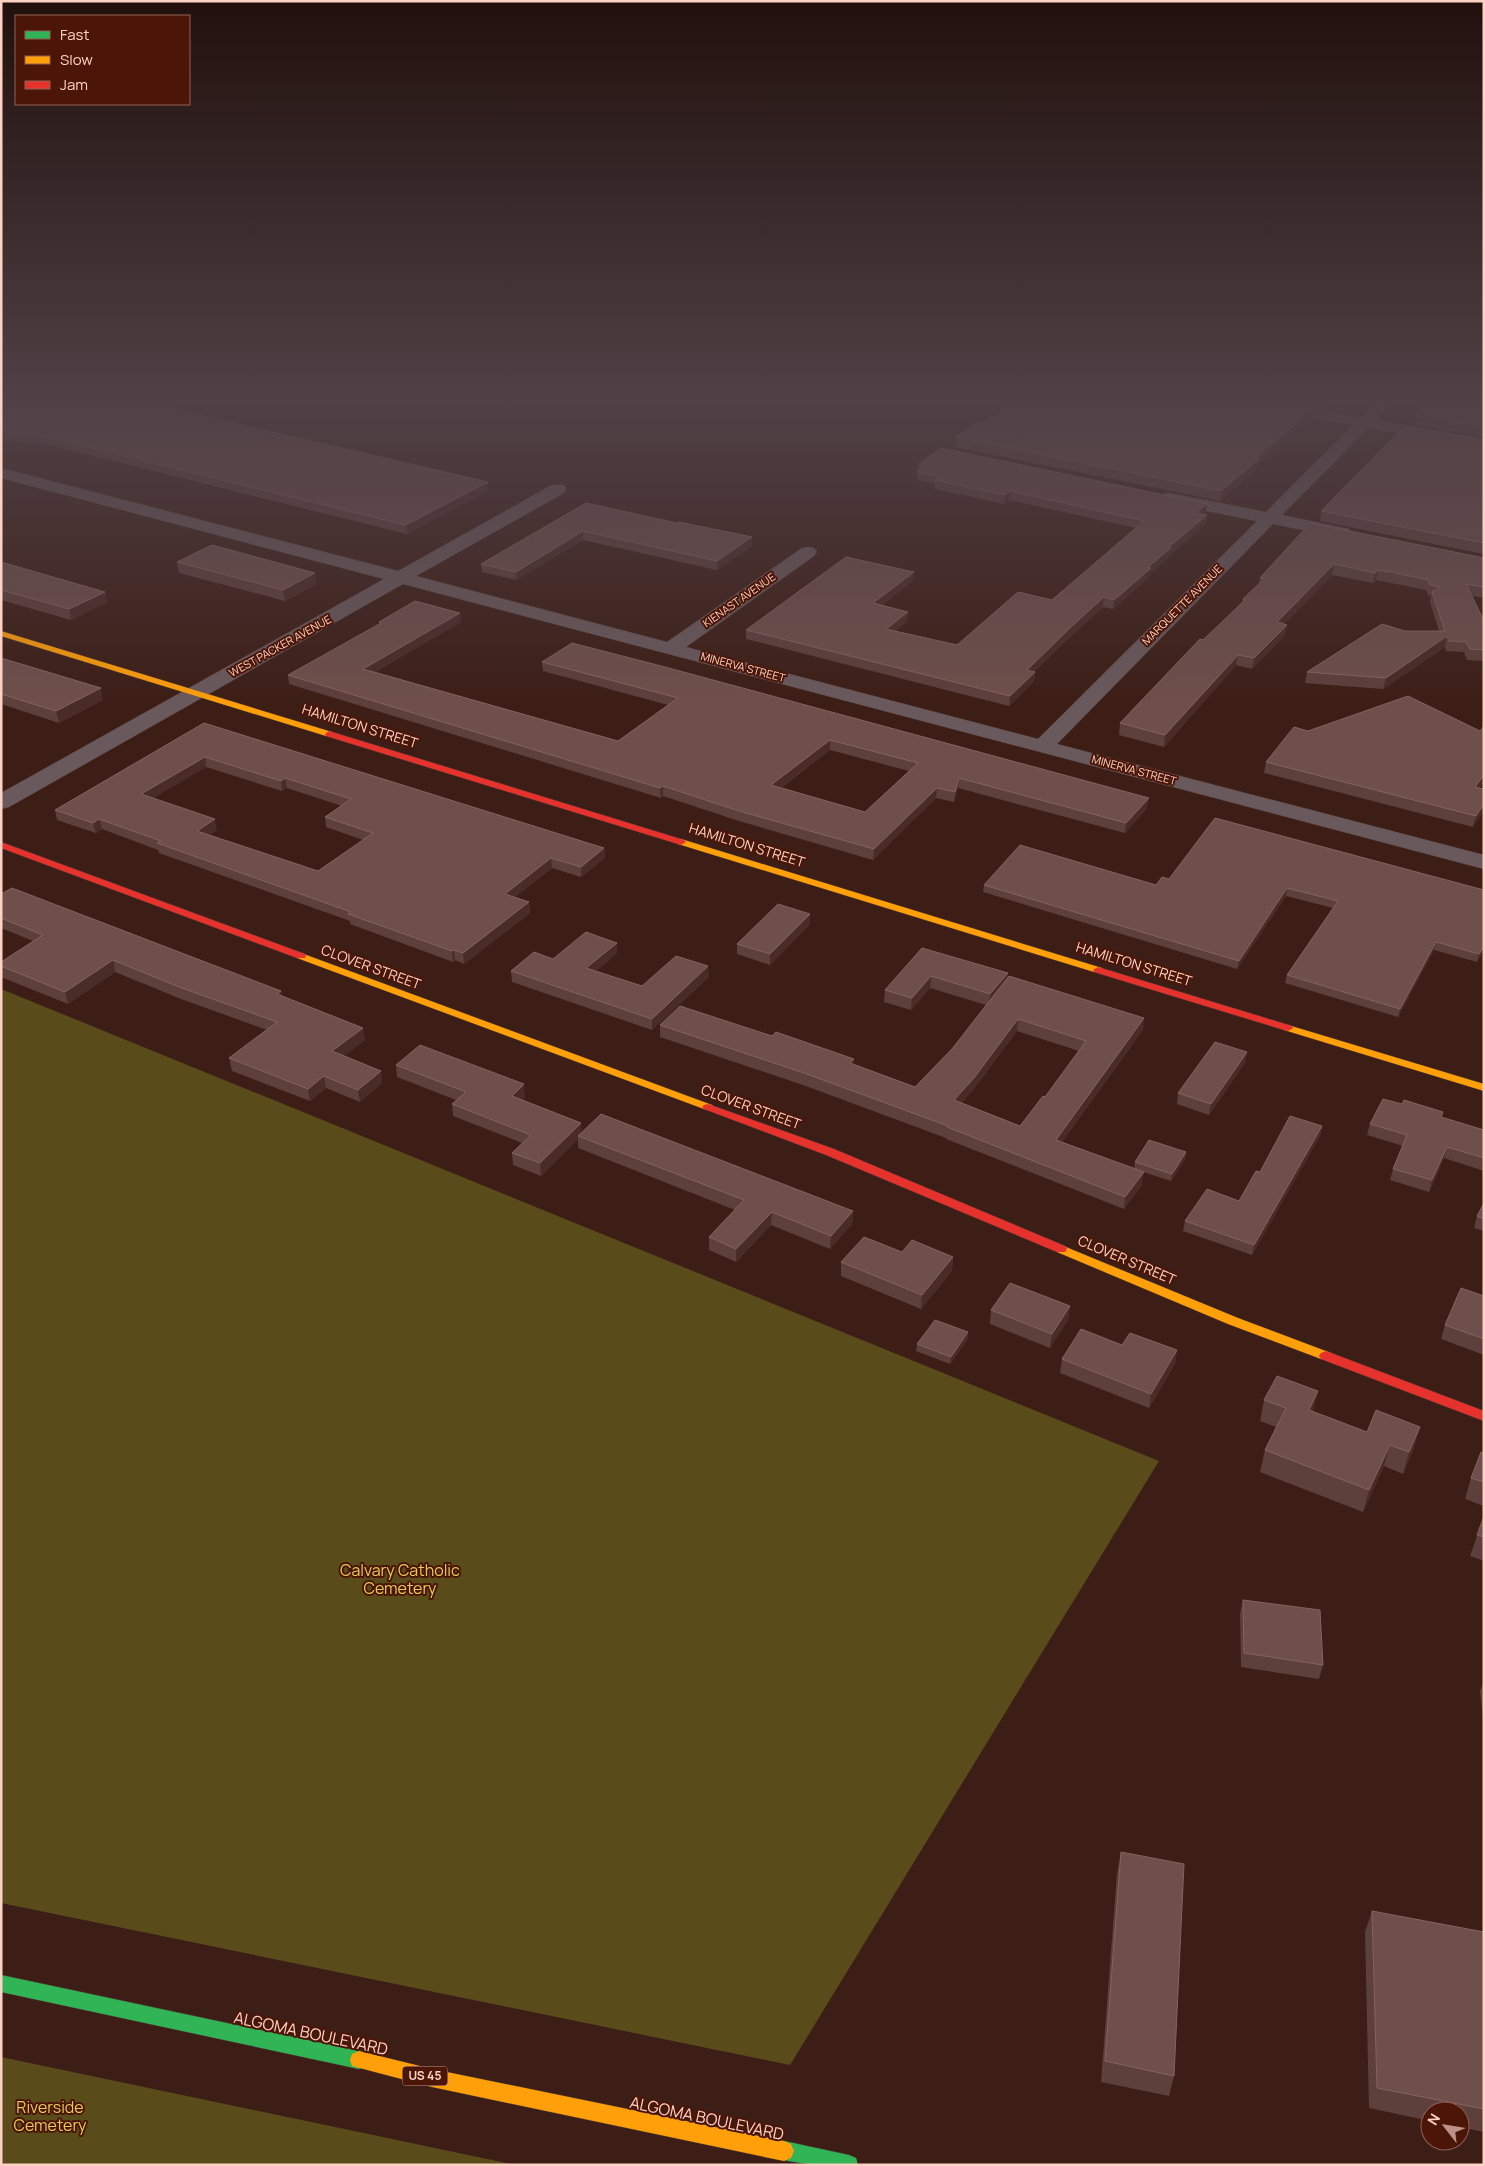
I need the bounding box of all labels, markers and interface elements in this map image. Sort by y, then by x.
legend [15,15,190,105]
text: Fast [60,24,89,45]
text: Slow [60,49,93,70]
text: Jam [60,74,88,95]
street label: MARQUETTE AVENUE [1138,561,1225,648]
street label: KIENAST AVENUE [699,569,778,630]
street label: WEST PACKER AVENUE [226,611,334,680]
street label: MINERVA STREET [699,648,787,685]
street label: HAMILTON STREET [300,699,421,752]
street label: MINERVA STREET [1090,751,1178,788]
street label: HAMILTON STREET [687,818,808,871]
street label: HAMILTON STREET [1074,937,1195,990]
street label: CLOVER STREET [319,940,424,994]
street label: CLOVER STREET [699,1080,804,1134]
street label: CLOVER STREET [1075,1230,1180,1289]
park label: Calvary Catholic Cemetery [340,1559,460,1599]
street label: ALGOMA BOULEVARD [232,2006,390,2060]
road number: US 45 [402,2066,448,2086]
street label: ALGOMA BOULEVARD [628,2091,786,2145]
park label: Riverside Cemetery [14,2096,87,2136]
north arrow [1420,2101,1470,2151]
text: N [1423,2110,1444,2128]

